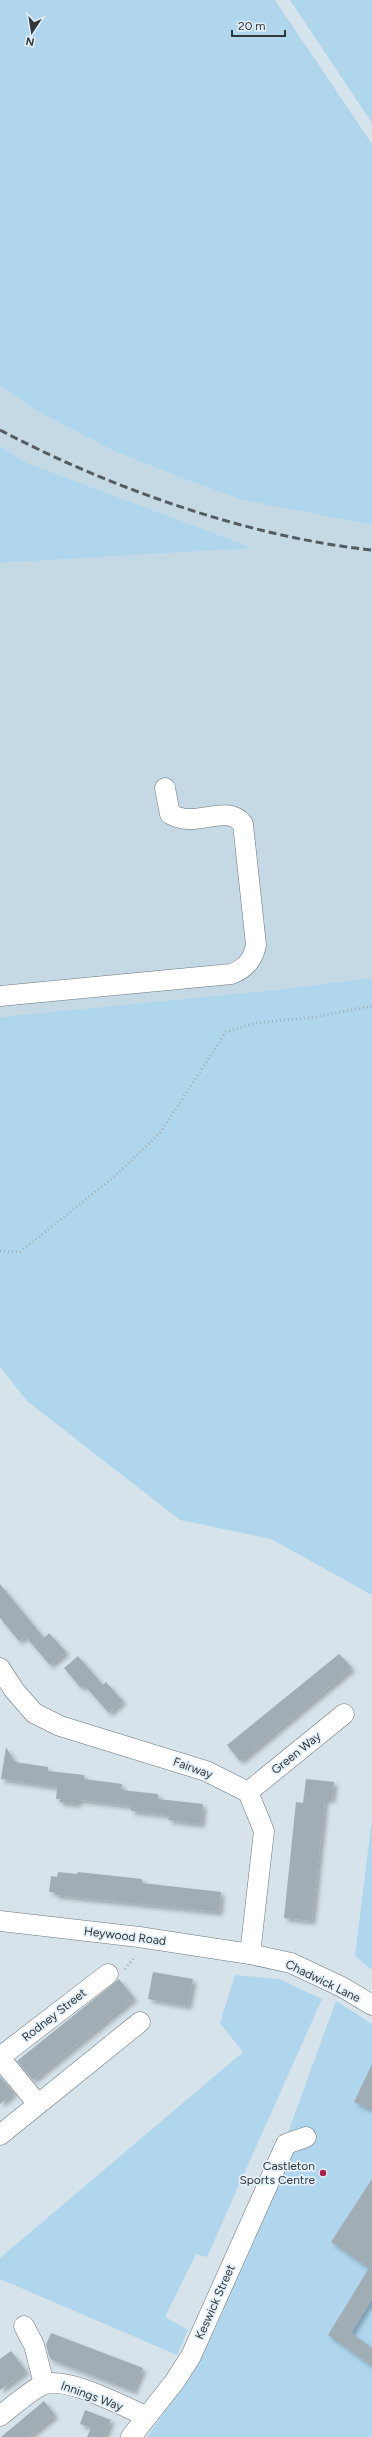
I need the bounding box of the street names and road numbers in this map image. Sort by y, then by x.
street label: Green Way [269,1728,324,1777]
street label: Fairway [171,1754,215,1782]
street label: Heywood Road [83,1924,167,1948]
street label: Chadwick Lane [283,1957,363,2005]
street label: Rodney Street [19,1985,89,2044]
street label: Keswick Street [192,2262,238,2342]
street label: Innings Way [59,2378,126,2414]

